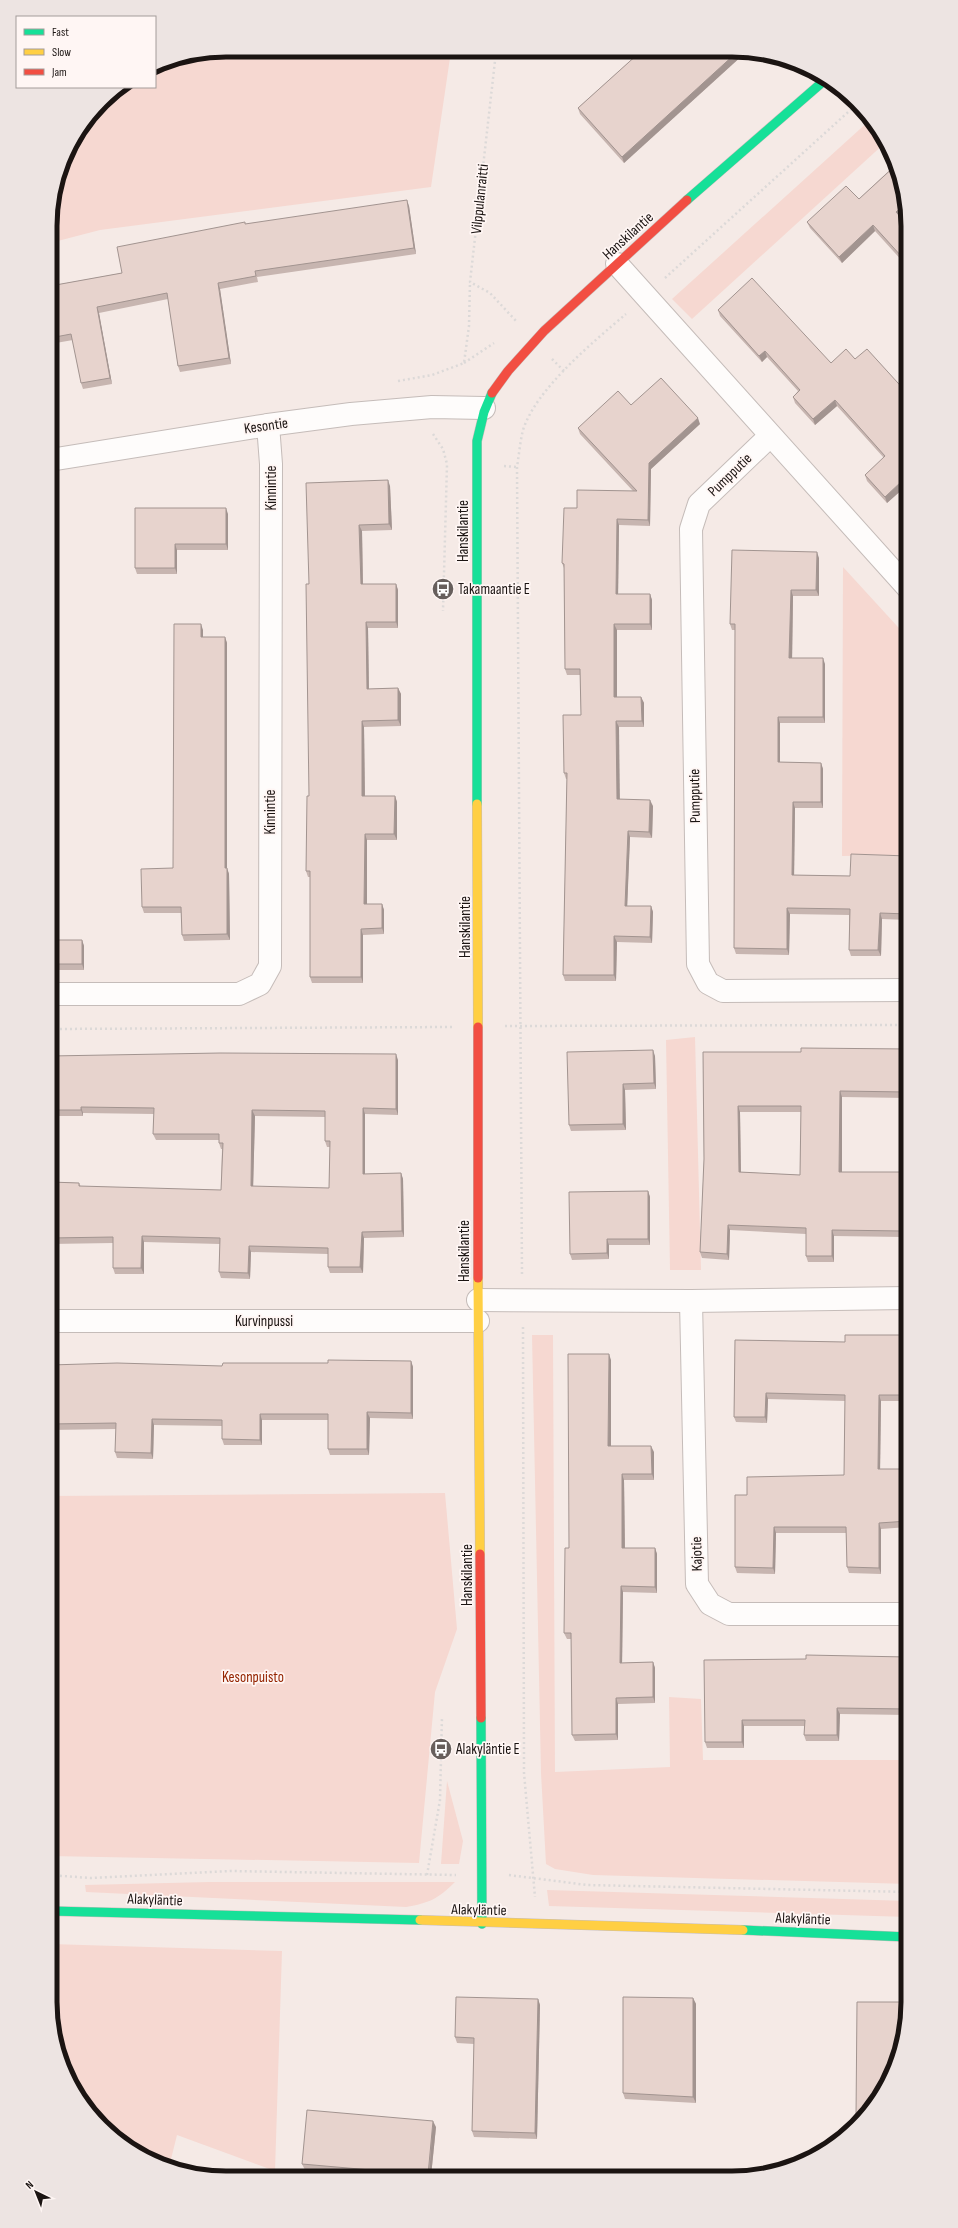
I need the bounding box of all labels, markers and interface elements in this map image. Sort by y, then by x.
legend [16,16,156,88]
text: Fast [52,25,69,40]
text: Slow [52,45,71,60]
text: Jam [51,65,67,80]
street label: Vilppulanraitti [467,163,493,235]
street label: Hanskilantie [599,208,657,264]
street label: Kesontie [243,414,289,438]
street label: Pumpputie [704,449,756,501]
street label: Kinnintie [262,465,281,511]
street label: Hanskilantie [454,500,473,562]
bus stop icon: Takamaantie E [430,576,456,602]
place label: Takamaantie E [458,580,530,599]
street label: Pumpputie [685,769,705,823]
street label: Kinnintie [261,789,280,835]
street label: Hanskilantie [456,896,475,958]
street label: Hanskilantie [455,1220,474,1282]
street label: Kurvinpussi [235,1312,293,1331]
street label: Kajotie [687,1536,707,1572]
street label: Hanskilantie [458,1544,477,1606]
park label: Kesonpuisto [222,1668,284,1687]
bus stop icon: Alakyläntie E [428,1736,454,1762]
place label: Alakyläntie E [455,1740,520,1759]
street label: Alakyläntie [126,1890,183,1910]
street label: Alakyläntie [450,1900,507,1920]
street label: Alakyläntie [774,1909,831,1929]
north arrow [16,2172,56,2212]
text: N [23,2178,36,2192]

